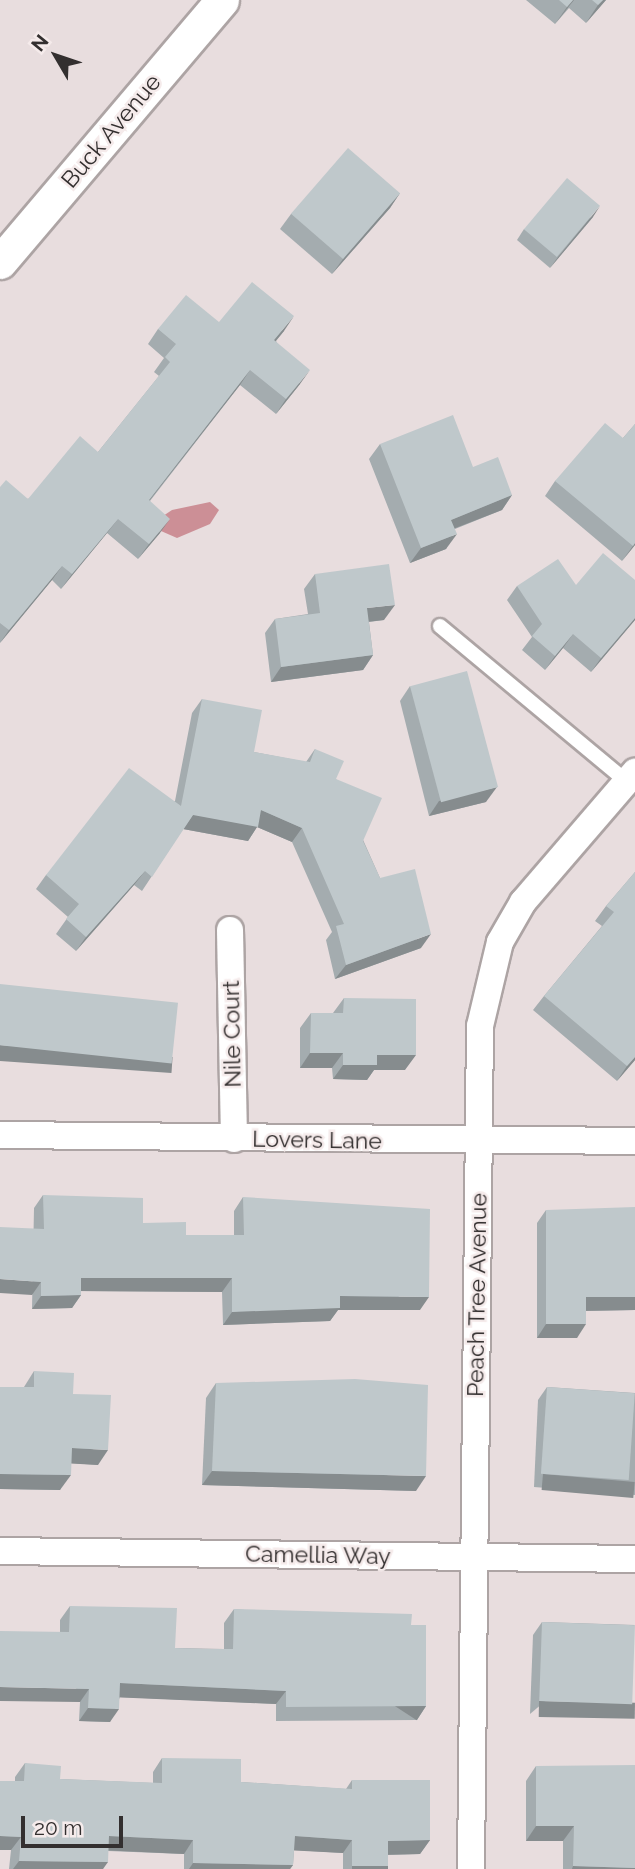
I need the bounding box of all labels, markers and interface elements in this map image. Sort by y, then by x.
north arrow [21,21,91,91]
text: N [27,30,53,55]
street label: Buck Avenue [55,68,167,194]
street label: Nile Court [217,980,247,1088]
street label: Lovers Lane [252,1125,382,1155]
street label: Peach Tree Avenue [461,1192,493,1398]
street label: Camellia Way [245,1540,391,1570]
scale bar [24,1802,126,1846]
text: 20 m [34,1815,82,1840]

